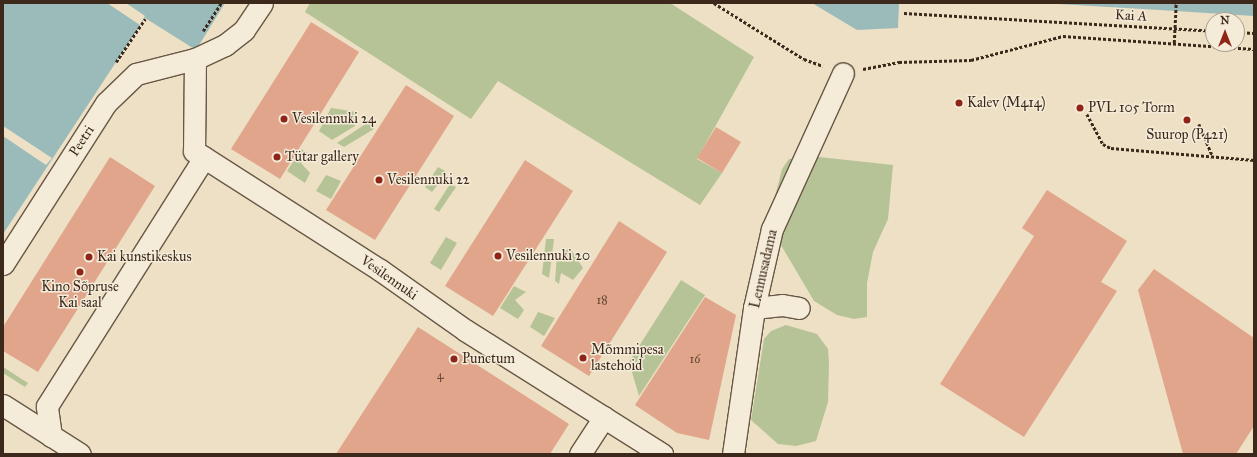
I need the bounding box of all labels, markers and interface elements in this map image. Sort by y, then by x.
street label: Kai A [1115,7,1147,25]
north arrow [1205,12,1245,52]
text: N [1220,14,1230,27]
place label: Kalev (M414) [967,95,1046,111]
marker: Kalev (M414) [954,98,964,108]
place label: PVL 105 Torm [1088,100,1175,116]
marker: PVL 105 Torm [1075,103,1085,113]
place label: Vesilennuki 24 [292,111,376,127]
marker: Vesilennuki 24 [279,114,289,124]
marker: Suurop (P421) [1182,115,1192,125]
street label: Peetri [66,122,98,160]
place label: Suurop (P421) [1146,127,1228,143]
place label: Tütar gallery [285,149,359,165]
marker: Tütar gallery [272,152,282,162]
place label: Vesilennuki 22 [387,172,470,188]
marker: Vesilennuki 22 [374,175,384,185]
street label: Lennusadama [747,228,781,310]
place label: Vesilennuki 20 [506,248,590,264]
place label: Kai kunstikeskus [97,249,192,265]
marker: Vesilennuki 20 [493,251,503,261]
marker: Kai kunstikeskus [84,252,94,262]
street label: Vesilennuki [357,252,421,304]
marker: Kino Sõpruse Kai saal [75,267,85,277]
place label: Kino Sõpruse Kai saal [41,279,119,312]
house number: 18 [596,294,608,308]
place label: Mõmmipesa lastehoid [591,342,664,374]
place label: Punctum [462,351,515,367]
marker: Mõmmipesa lastehoid [578,353,588,363]
house number: 16 [690,353,700,367]
marker: Punctum [449,354,459,364]
house number: 4 [437,369,443,383]

